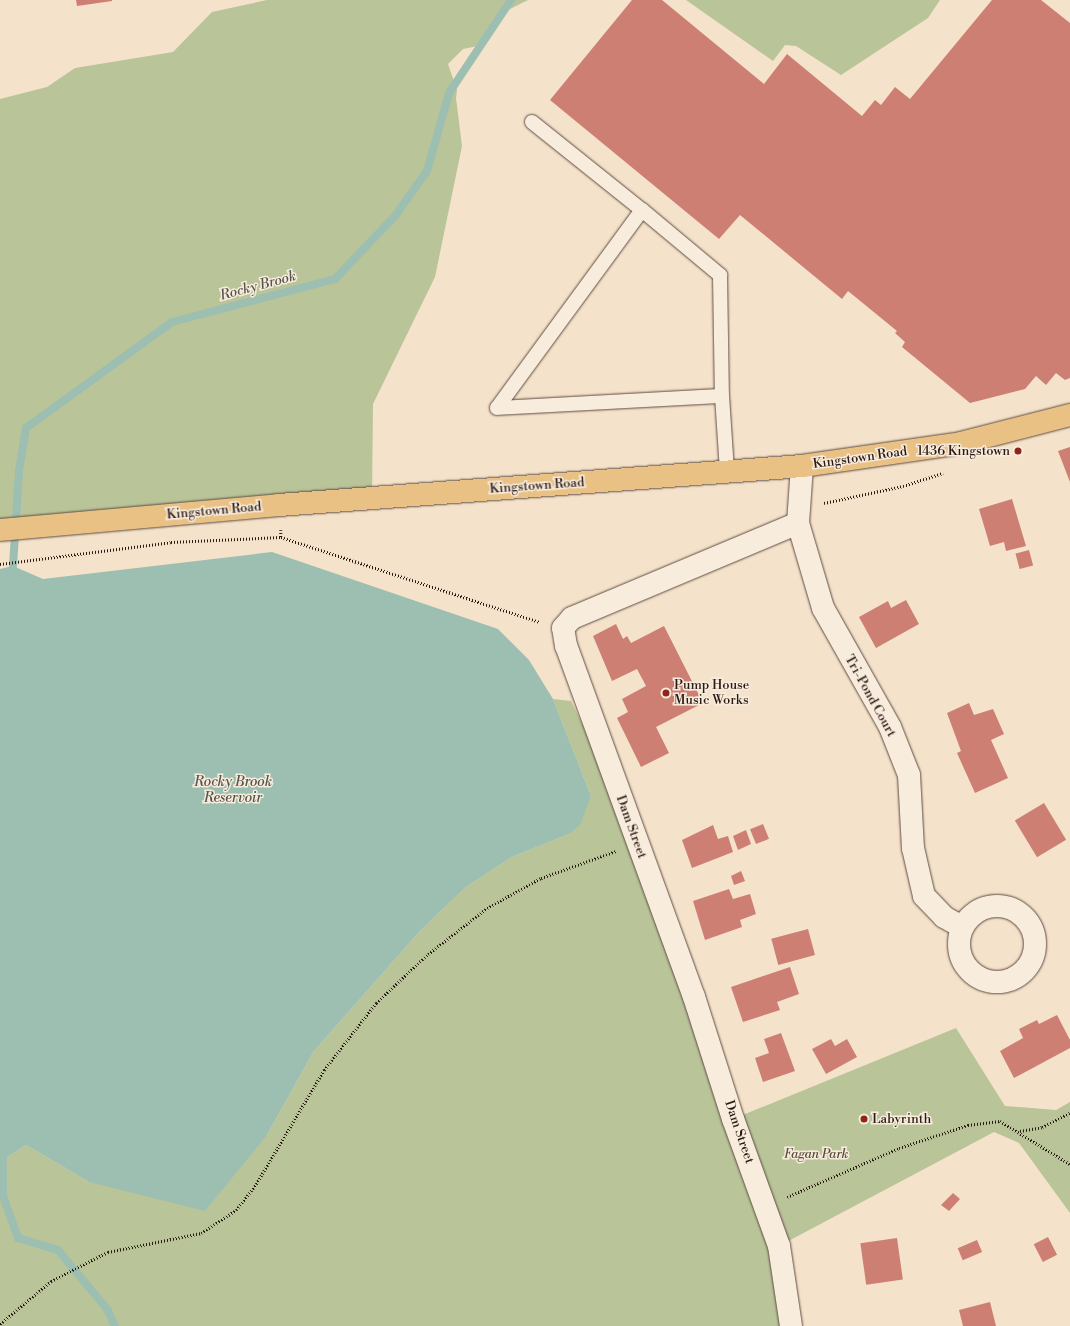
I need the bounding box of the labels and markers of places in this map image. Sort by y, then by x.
place label: 1436 Kingstown [917,443,1010,459]
marker: 1436 Kingstown [1013,446,1023,456]
place label: Pump House Music Works [674,678,749,709]
marker: Pump House Music Works [661,688,671,698]
place label: Labyrinth [872,1111,931,1127]
marker: Labyrinth [859,1114,869,1124]

